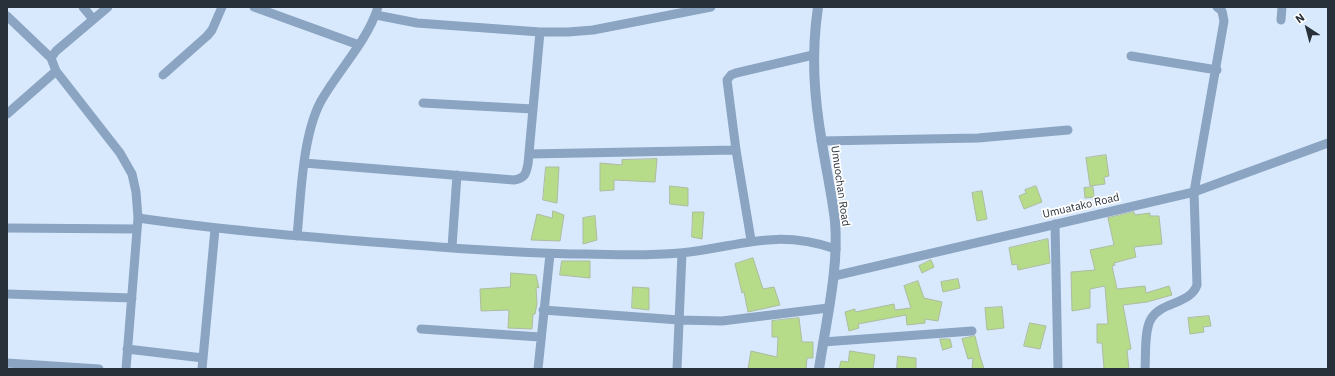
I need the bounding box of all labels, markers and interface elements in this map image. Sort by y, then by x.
north arrow [1287,8,1327,48]
text: N [1293,10,1307,26]
street label: Umuochan Road [828,145,852,227]
street label: Umuatako Road [1041,191,1121,221]

